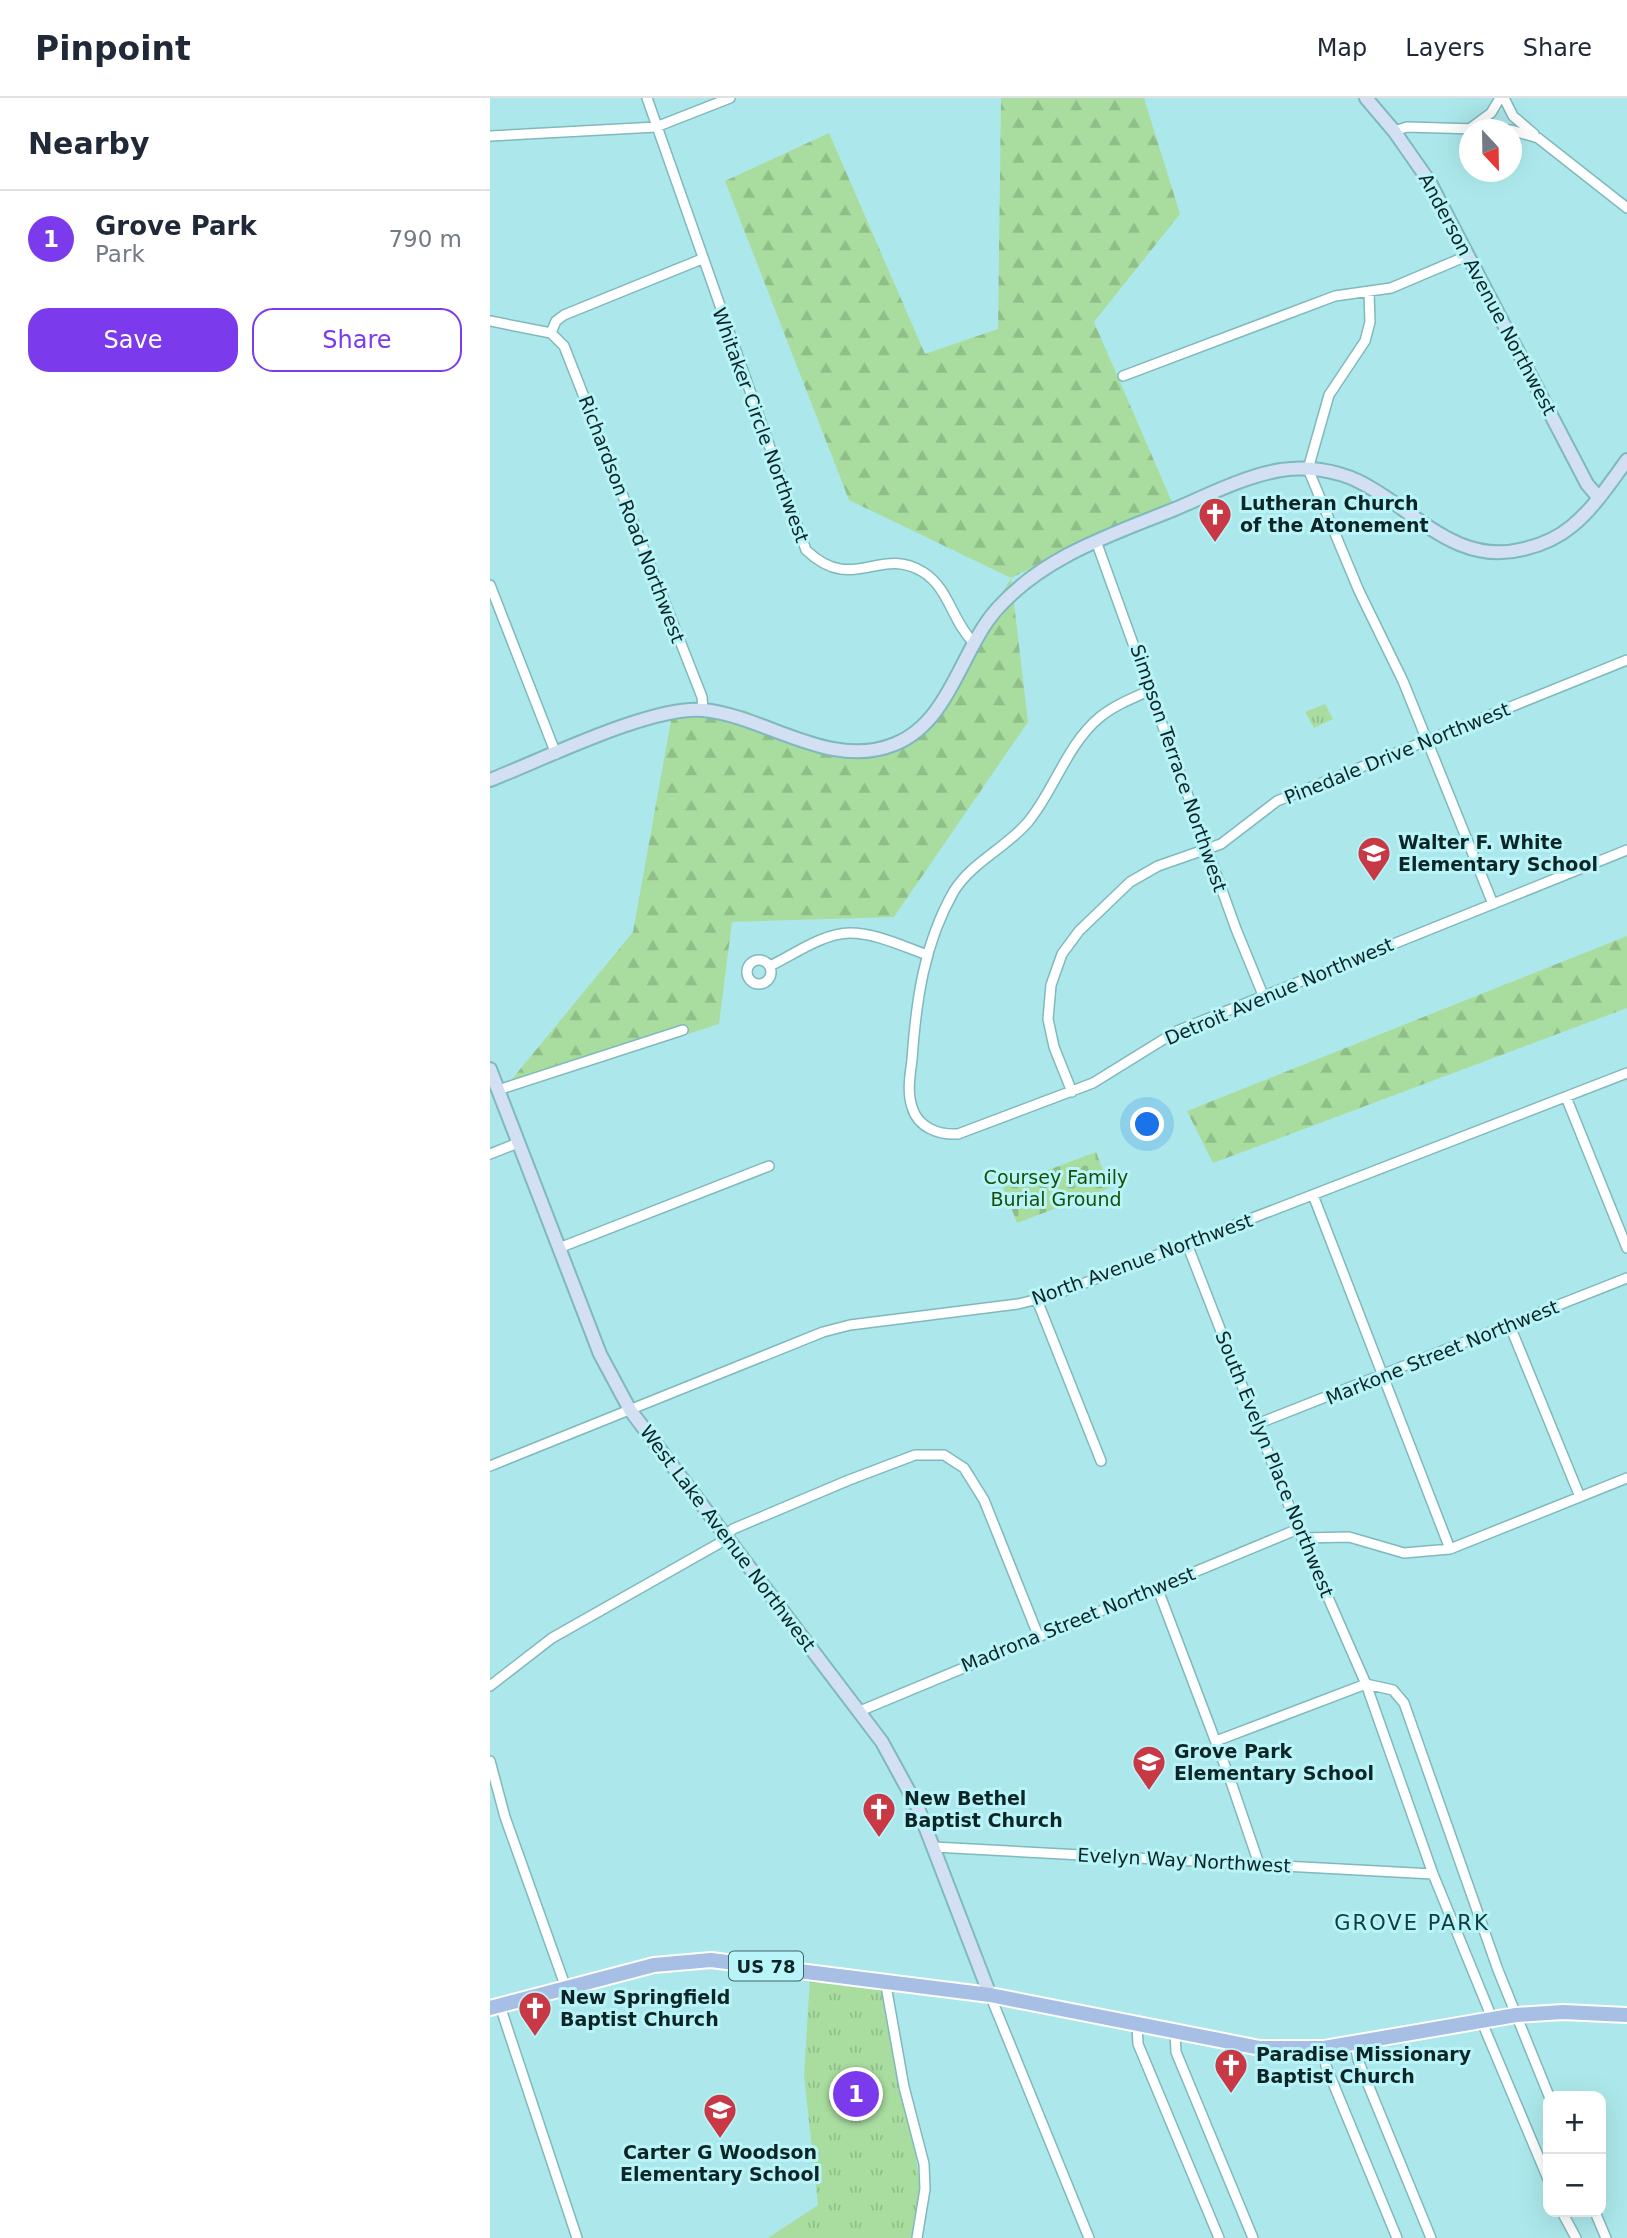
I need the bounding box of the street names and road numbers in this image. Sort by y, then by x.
street label: Anderson Avenue Northwest [1415,169,1561,419]
street label: Whitaker Circle Northwest [708,305,814,545]
street label: Richardson Road Northwest [575,392,689,646]
street label: Simpson Terrace Northwest [1126,641,1232,895]
street label: Pinedale Drive Northwest [1281,698,1513,808]
street label: Detroit Avenue Northwest [1162,933,1396,1049]
street label: North Avenue Northwest [1029,1209,1255,1309]
street label: Markone Street Northwest [1322,1295,1562,1409]
street label: South Evelyn Place Northwest [1211,1328,1339,1600]
street label: West Lake Avenue Northwest [636,1421,820,1655]
street label: Madrona Street Northwest [958,1562,1198,1676]
street label: Evelyn Way Northwest [1077,1843,1291,1877]
road number: US 78 [729,1952,803,1980]

